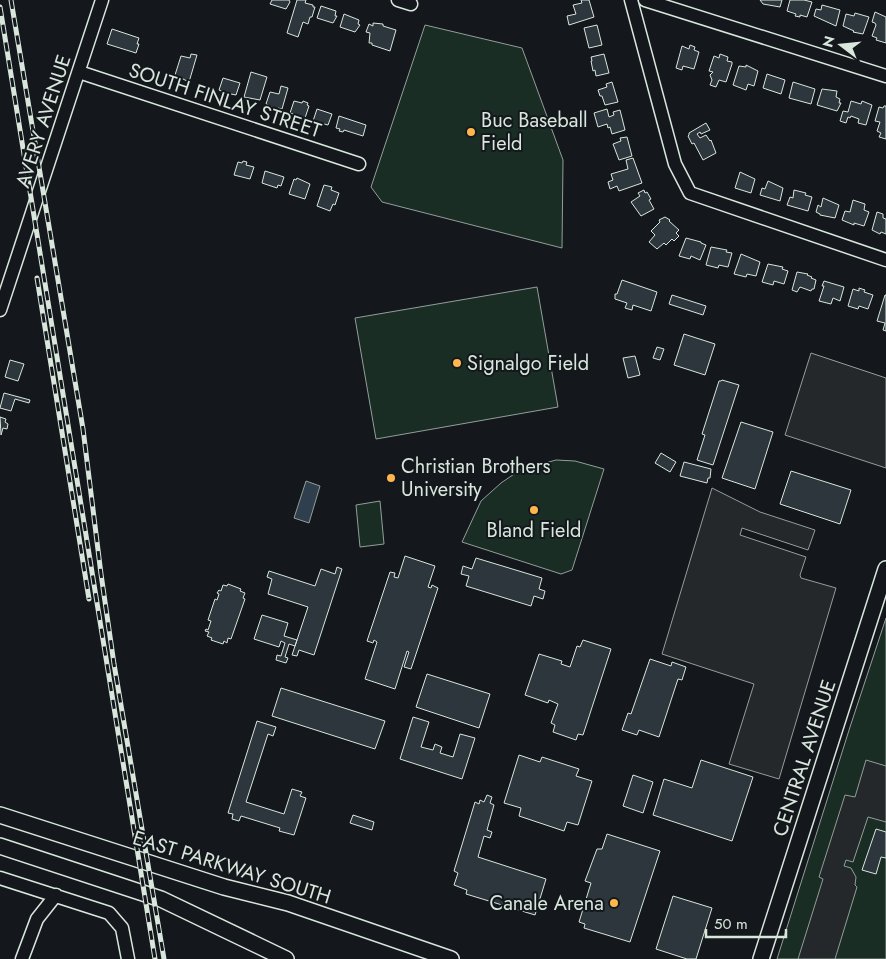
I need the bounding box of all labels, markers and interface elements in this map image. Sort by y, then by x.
north arrow [816,20,866,70]
text: N [817,33,840,50]
street label: AVERY AVENUE [8,51,79,191]
street label: SOUTH FINLAY STREET [125,56,325,145]
place label: Buc Baseball Field [481,106,588,158]
marker: Buc Baseball Field [465,126,477,138]
place label: Signalgo Field [467,349,589,378]
marker: Signalgo Field [451,357,463,369]
place label: Christian Brothers University [401,452,551,504]
marker: Christian Brothers University [385,472,397,484]
marker: Bland Field [528,504,540,516]
place label: Bland Field [487,516,581,545]
street label: CENTRAL AVENUE [765,676,844,840]
street label: EAST PARKWAY SOUTH [129,823,335,911]
place label: Canale Arena [489,889,604,918]
marker: Canale Arena [608,897,620,909]
scale bar [706,906,786,938]
text: 50 m [714,913,748,935]

